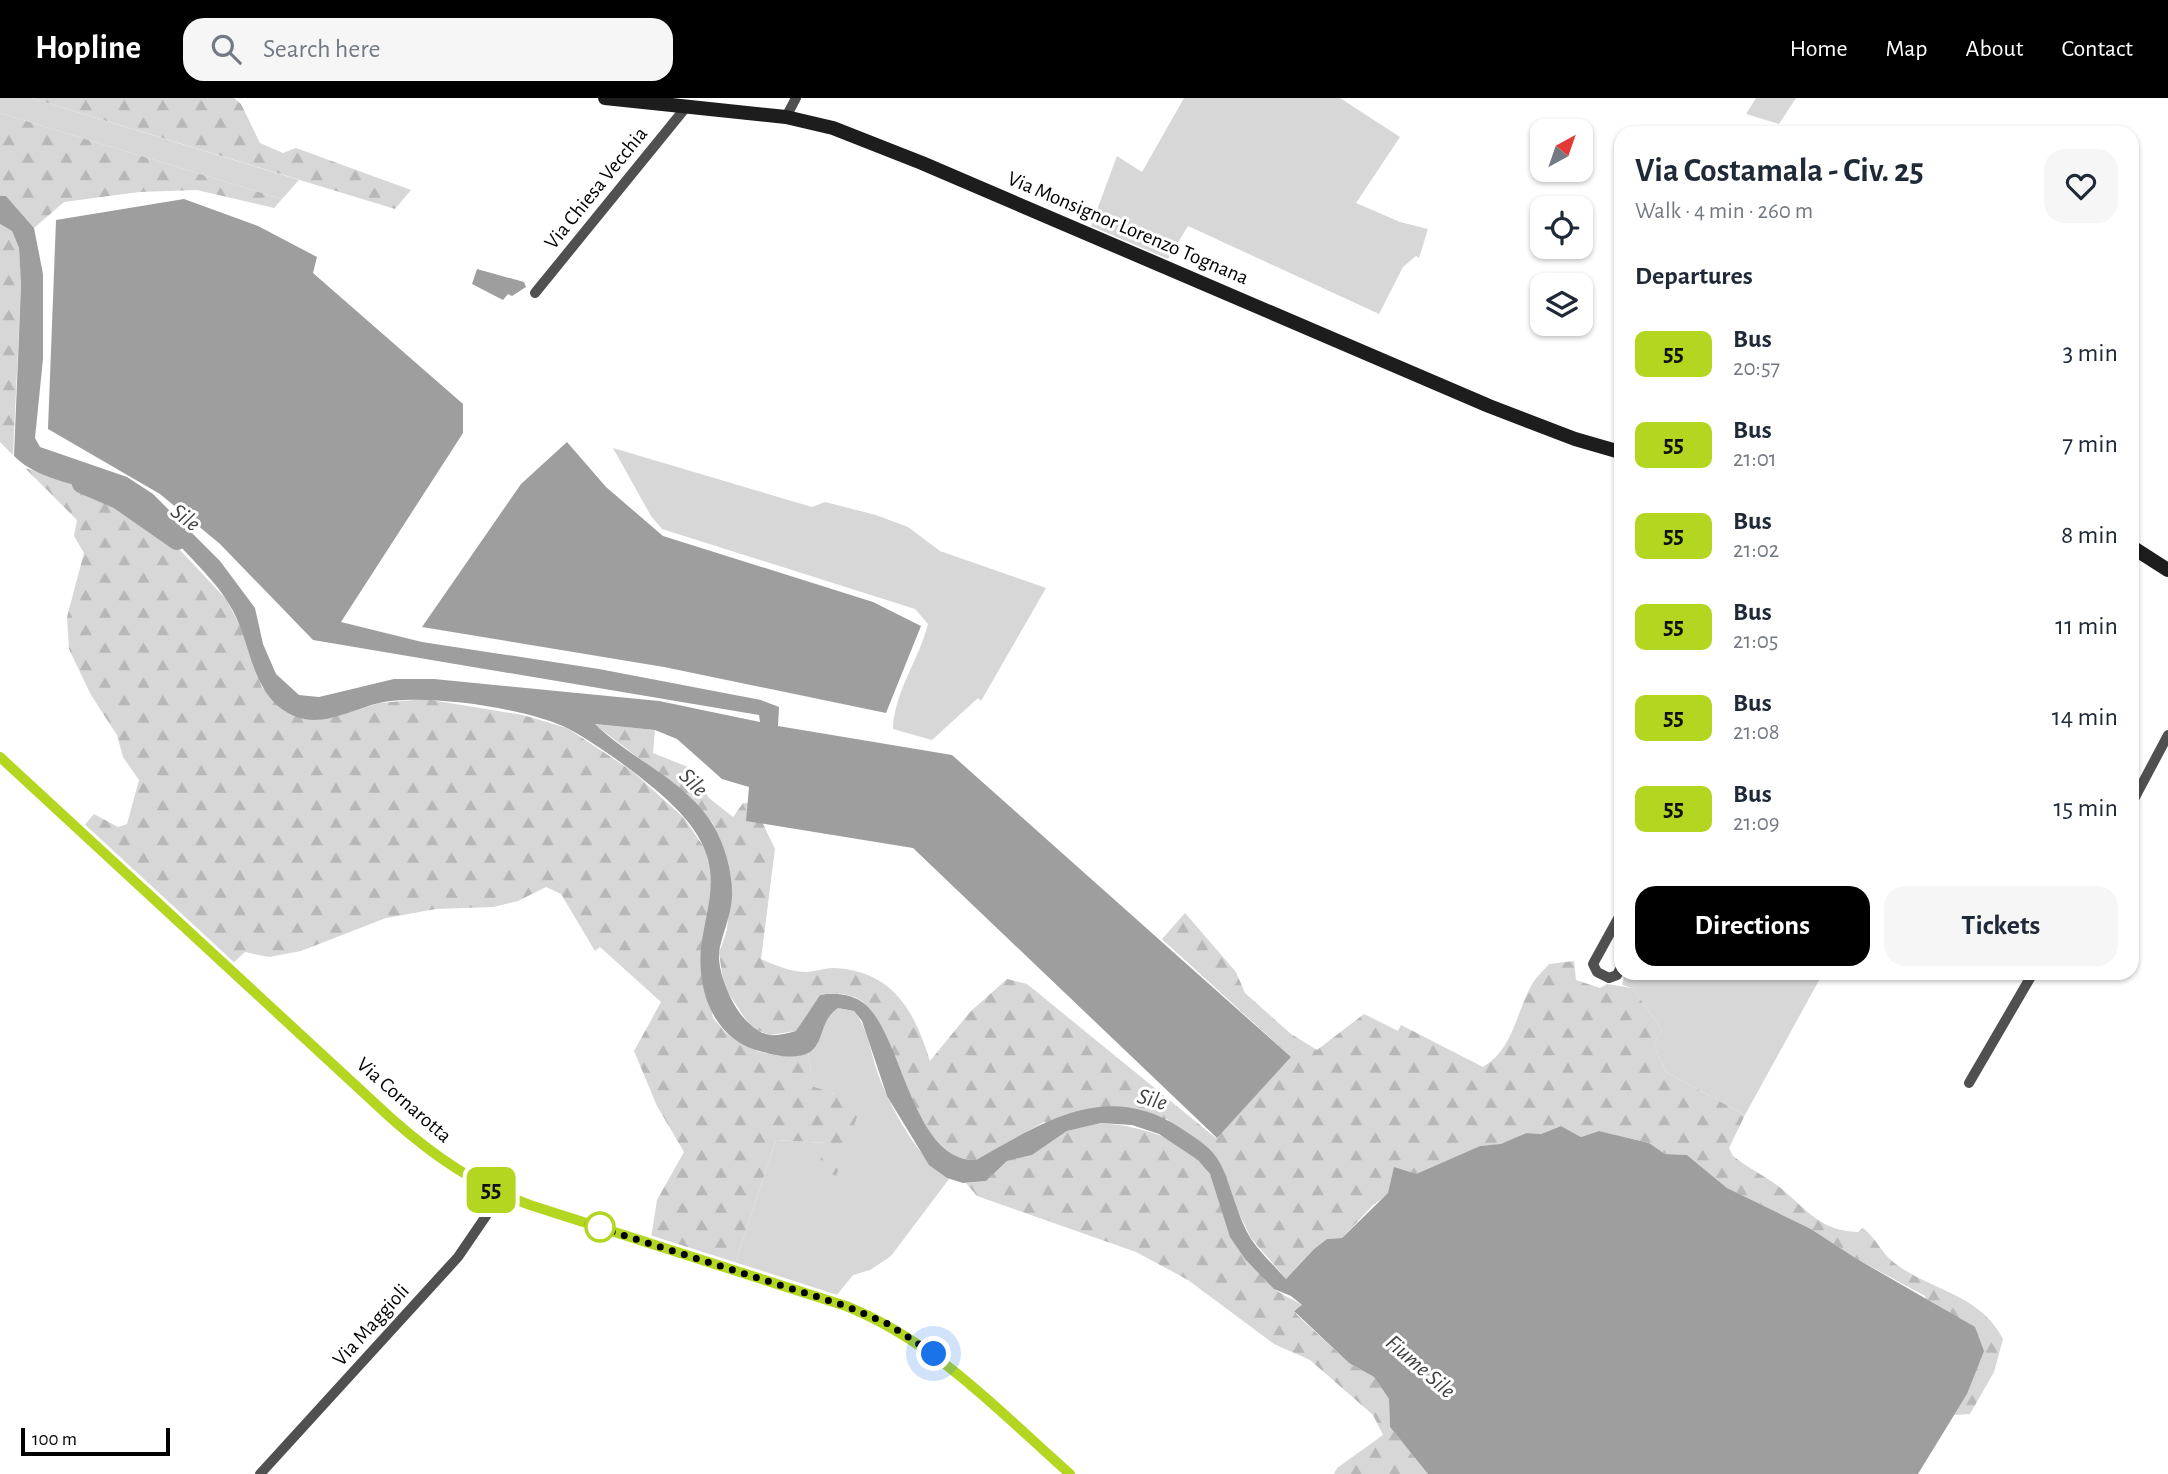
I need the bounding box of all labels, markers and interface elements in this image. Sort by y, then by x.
search box [183,18,673,81]
icon: search [207,30,245,68]
text: Hopline [35,32,141,65]
text: Search here [263,36,381,62]
text: Home [1790,37,1848,61]
text: Map [1886,37,1928,61]
text: About [1966,37,2023,61]
text: Contact [2061,37,2133,61]
north arrow [1530,119,1592,182]
map controls [1530,119,1593,336]
street label: Via Chiesa Vecchia [541,123,652,253]
button: heart [2044,149,2118,223]
text: Via Costamala - Civ. 25 [1635,155,1924,188]
street label: Via Monsignor Lorenzo Tognana [1004,168,1252,289]
button: locate [1530,196,1593,259]
text: Walk · 4 min · 260 m [1635,200,1813,223]
text: Departures [1635,263,1753,289]
button: layers [1530,273,1593,336]
text: Bus [1733,326,1772,352]
text: 3 min [2062,340,2118,366]
text: 55 [1663,342,1684,366]
text: 20:57 [1733,357,1780,380]
text: Bus [1733,417,1772,443]
text: 7 min [2062,431,2118,457]
text: 55 [1663,433,1684,457]
text: 21:01 [1733,448,1777,471]
water label: Sile [166,500,204,536]
text: Bus [1733,508,1772,534]
text: 8 min [2061,522,2118,548]
text: 55 [1663,524,1684,548]
text: 21:02 [1733,539,1779,562]
text: Bus [1733,599,1772,625]
text: 11 min [2055,613,2118,639]
text: 55 [1663,615,1684,639]
text: 21:05 [1733,630,1778,653]
text: Bus [1733,690,1772,716]
text: 14 min [2052,704,2118,730]
text: 55 [1663,706,1684,730]
text: 21:08 [1733,721,1780,744]
water label: Sile [674,764,712,802]
text: Bus [1733,781,1772,807]
text: 15 min [2053,795,2118,821]
text: 55 [1663,797,1684,821]
text: 21:09 [1733,812,1780,835]
button: Directions [1635,886,1870,966]
button: Tickets [1884,886,2118,966]
street label: Via Cornarotta [353,1053,456,1147]
water label: Sile [1135,1085,1170,1115]
line badge: 55 [460,1167,522,1213]
text: 55 [481,1178,501,1202]
unlabelled marker [585,1212,615,1242]
street label: Via Maggioli [329,1280,413,1370]
water label: Fiume Sile [1381,1331,1459,1403]
your location [916,1336,951,1371]
scale bar [21,1425,170,1457]
text: 100 m [32,1430,77,1449]

